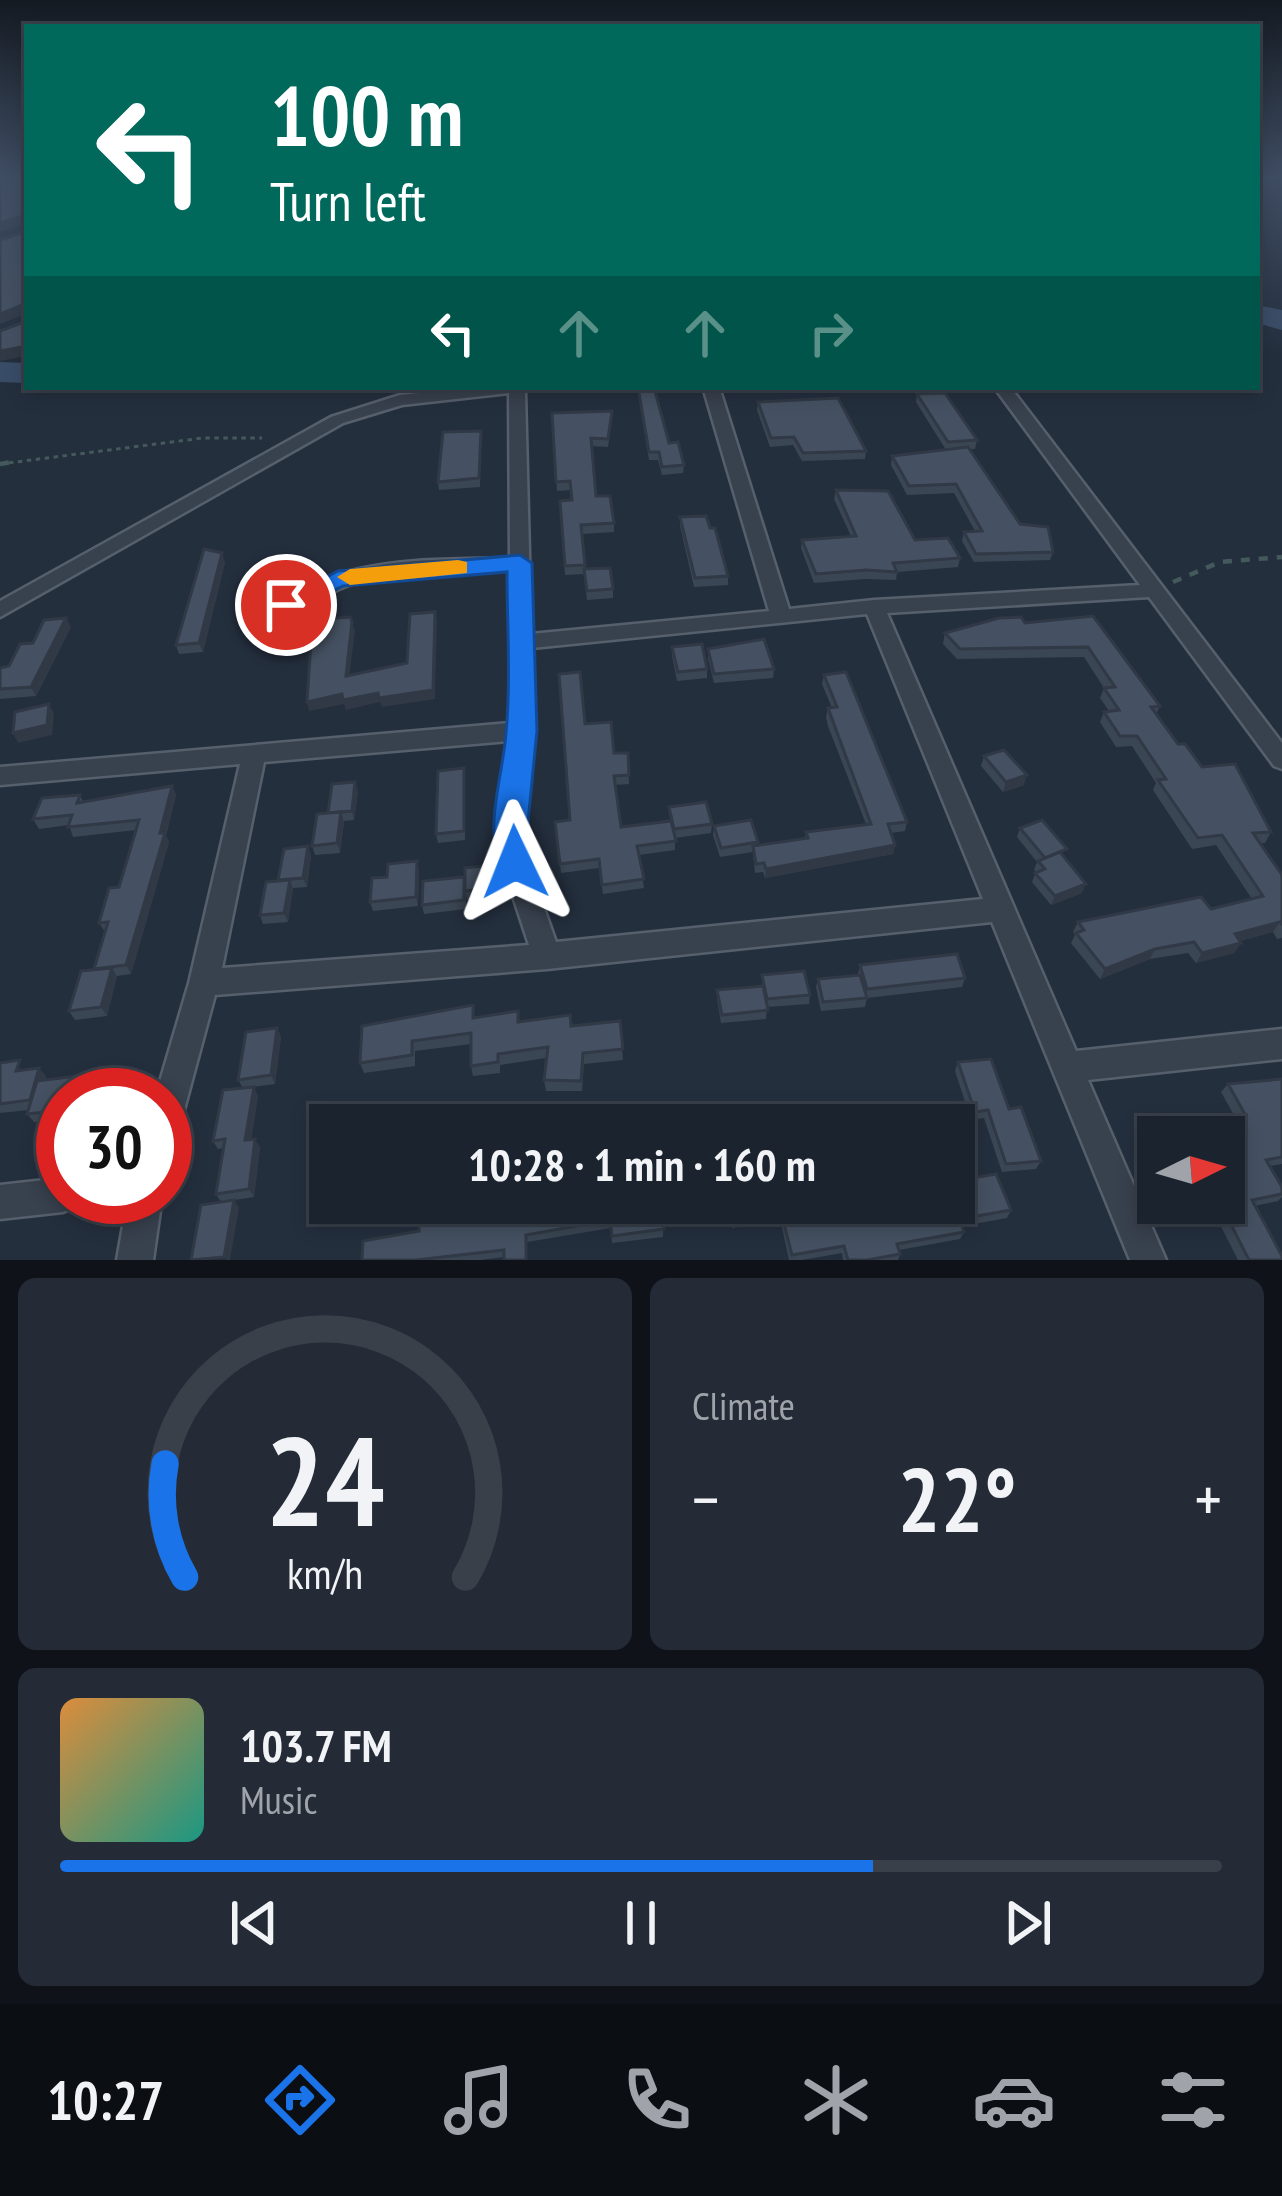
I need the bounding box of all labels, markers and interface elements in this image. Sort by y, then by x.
text: 100 m [270,60,463,169]
icon: left [72,72,228,228]
text: Turn left [270,166,426,236]
icon: left [420,300,486,366]
icon: ahead [546,300,612,366]
icon: ahead [672,300,738,366]
icon: right [798,300,864,366]
pin [235,554,337,656]
icon: arrive [253,572,319,638]
position arrow [452,799,578,925]
speed limit sign: 30 [36,1068,192,1224]
north arrow [1137,1116,1245,1224]
map controls [1137,1116,1245,1224]
text: 10:28 · 1 min · 160 m [468,1135,816,1193]
text: Climate [692,1380,795,1431]
text: 24 [265,1399,385,1560]
text: 22° [898,1440,1016,1557]
text: − [692,1456,719,1541]
text: + [1195,1456,1222,1541]
text: km/h [287,1545,363,1601]
text: 103.7 FM [240,1716,392,1774]
text: Music [240,1774,317,1825]
icon: previous [221,1890,287,1956]
icon: pause [608,1890,674,1956]
icon: next [995,1890,1061,1956]
icon: directions [258,2058,342,2142]
icon: music [437,2058,521,2142]
icon: phone [615,2058,699,2142]
icon: climate [794,2058,878,2142]
icon: car [972,2058,1056,2142]
icon: filters [1151,2058,1235,2142]
text: 10:27 [47,2065,164,2135]

